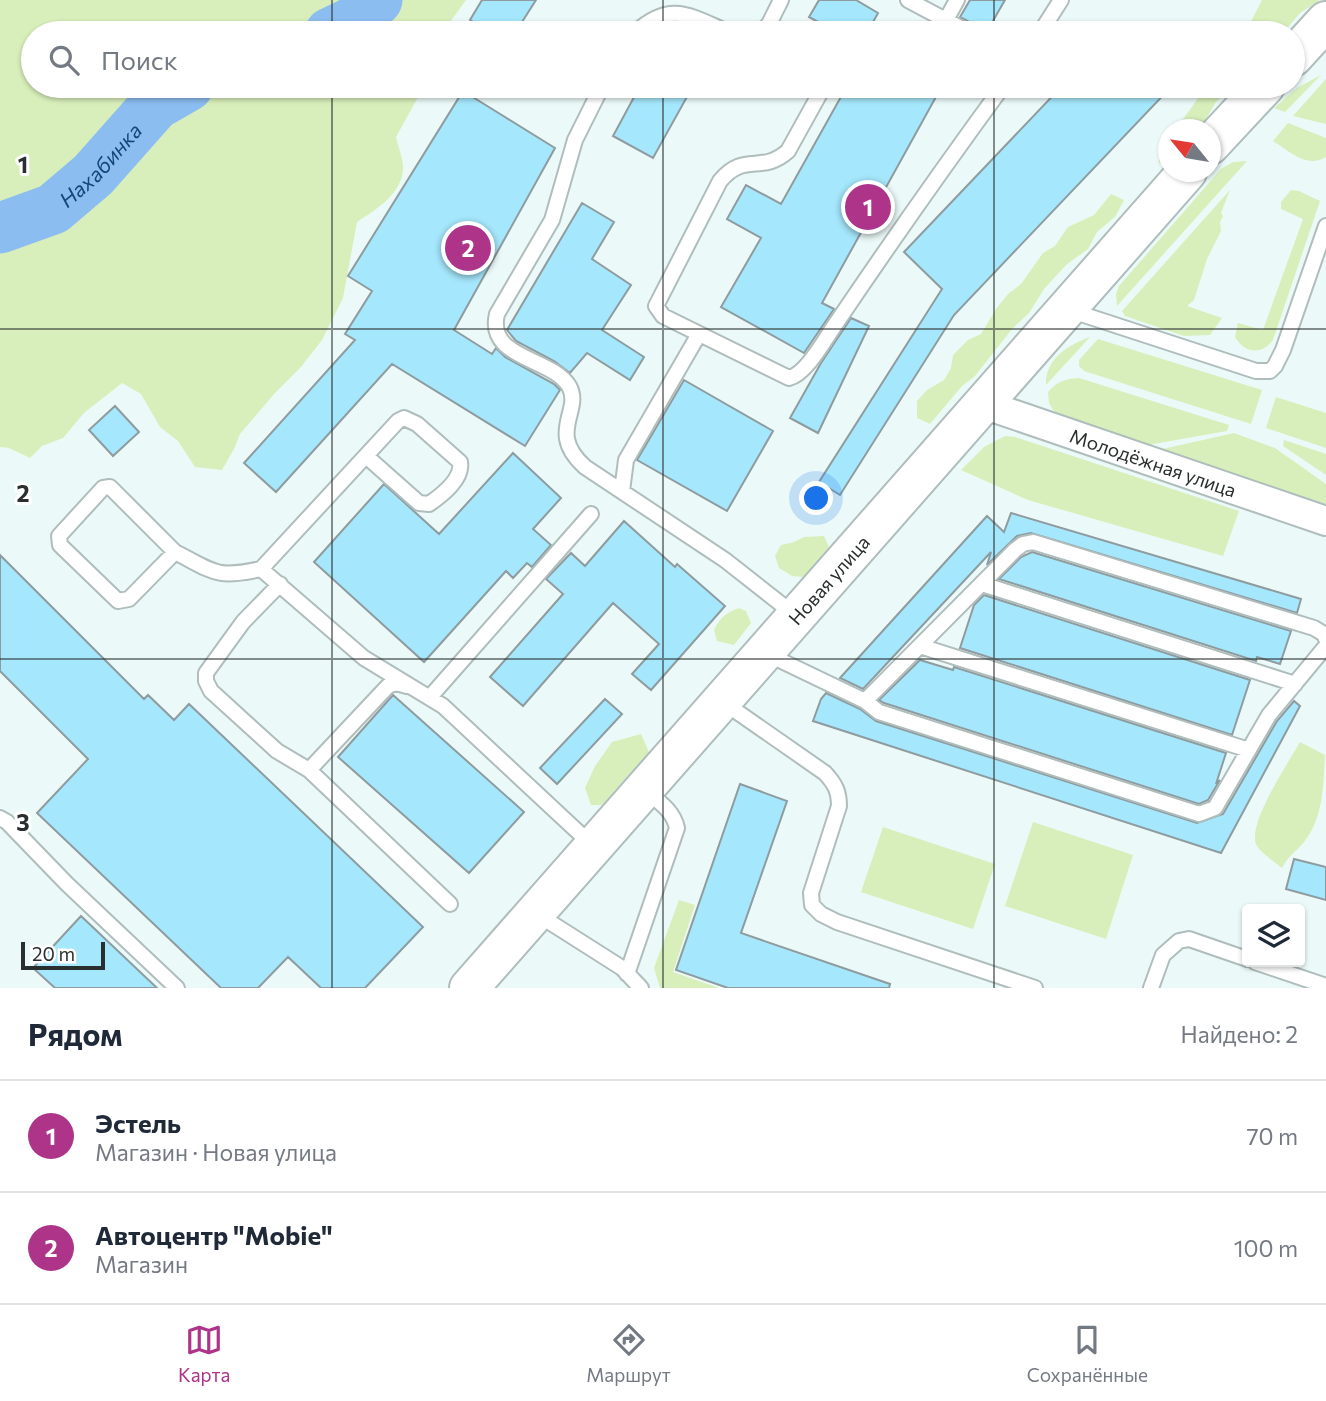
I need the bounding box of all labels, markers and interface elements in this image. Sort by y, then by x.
search box [21,21,1305,98]
icon: search [45,41,83,79]
text: Поиск [101,44,178,75]
water label: Нахабинка [53,117,146,211]
north arrow [1158,119,1221,182]
text: 1 [18,150,28,178]
pin: 1 [845,181,891,233]
pin: 2 [445,222,491,274]
street label: Молодёжная улица [1067,423,1239,501]
text: 2 [16,479,30,507]
your location [799,481,833,515]
street label: Новая улица [783,530,874,629]
text: 3 [16,808,30,836]
map controls [1242,904,1305,967]
button: layers [1242,904,1305,967]
scale bar [21,939,105,971]
text: 20 m [32,942,75,965]
text: Рядом [28,1015,122,1052]
text: Найдено: 2 [1181,1020,1298,1048]
text: Эстель [95,1107,181,1138]
text: 1 [46,1122,56,1150]
text: 70 m [1246,1122,1298,1150]
text: Магазин · Новая улица [95,1138,337,1166]
text: Автоцентр "Mobie" [95,1219,333,1250]
text: 2 [44,1234,58,1262]
text: 100 m [1234,1234,1298,1262]
text: Магазин [95,1250,188,1278]
tab: Карта [178,1321,230,1386]
tab: Маршрут [586,1321,671,1386]
tab: Сохранённые [1027,1321,1148,1386]

